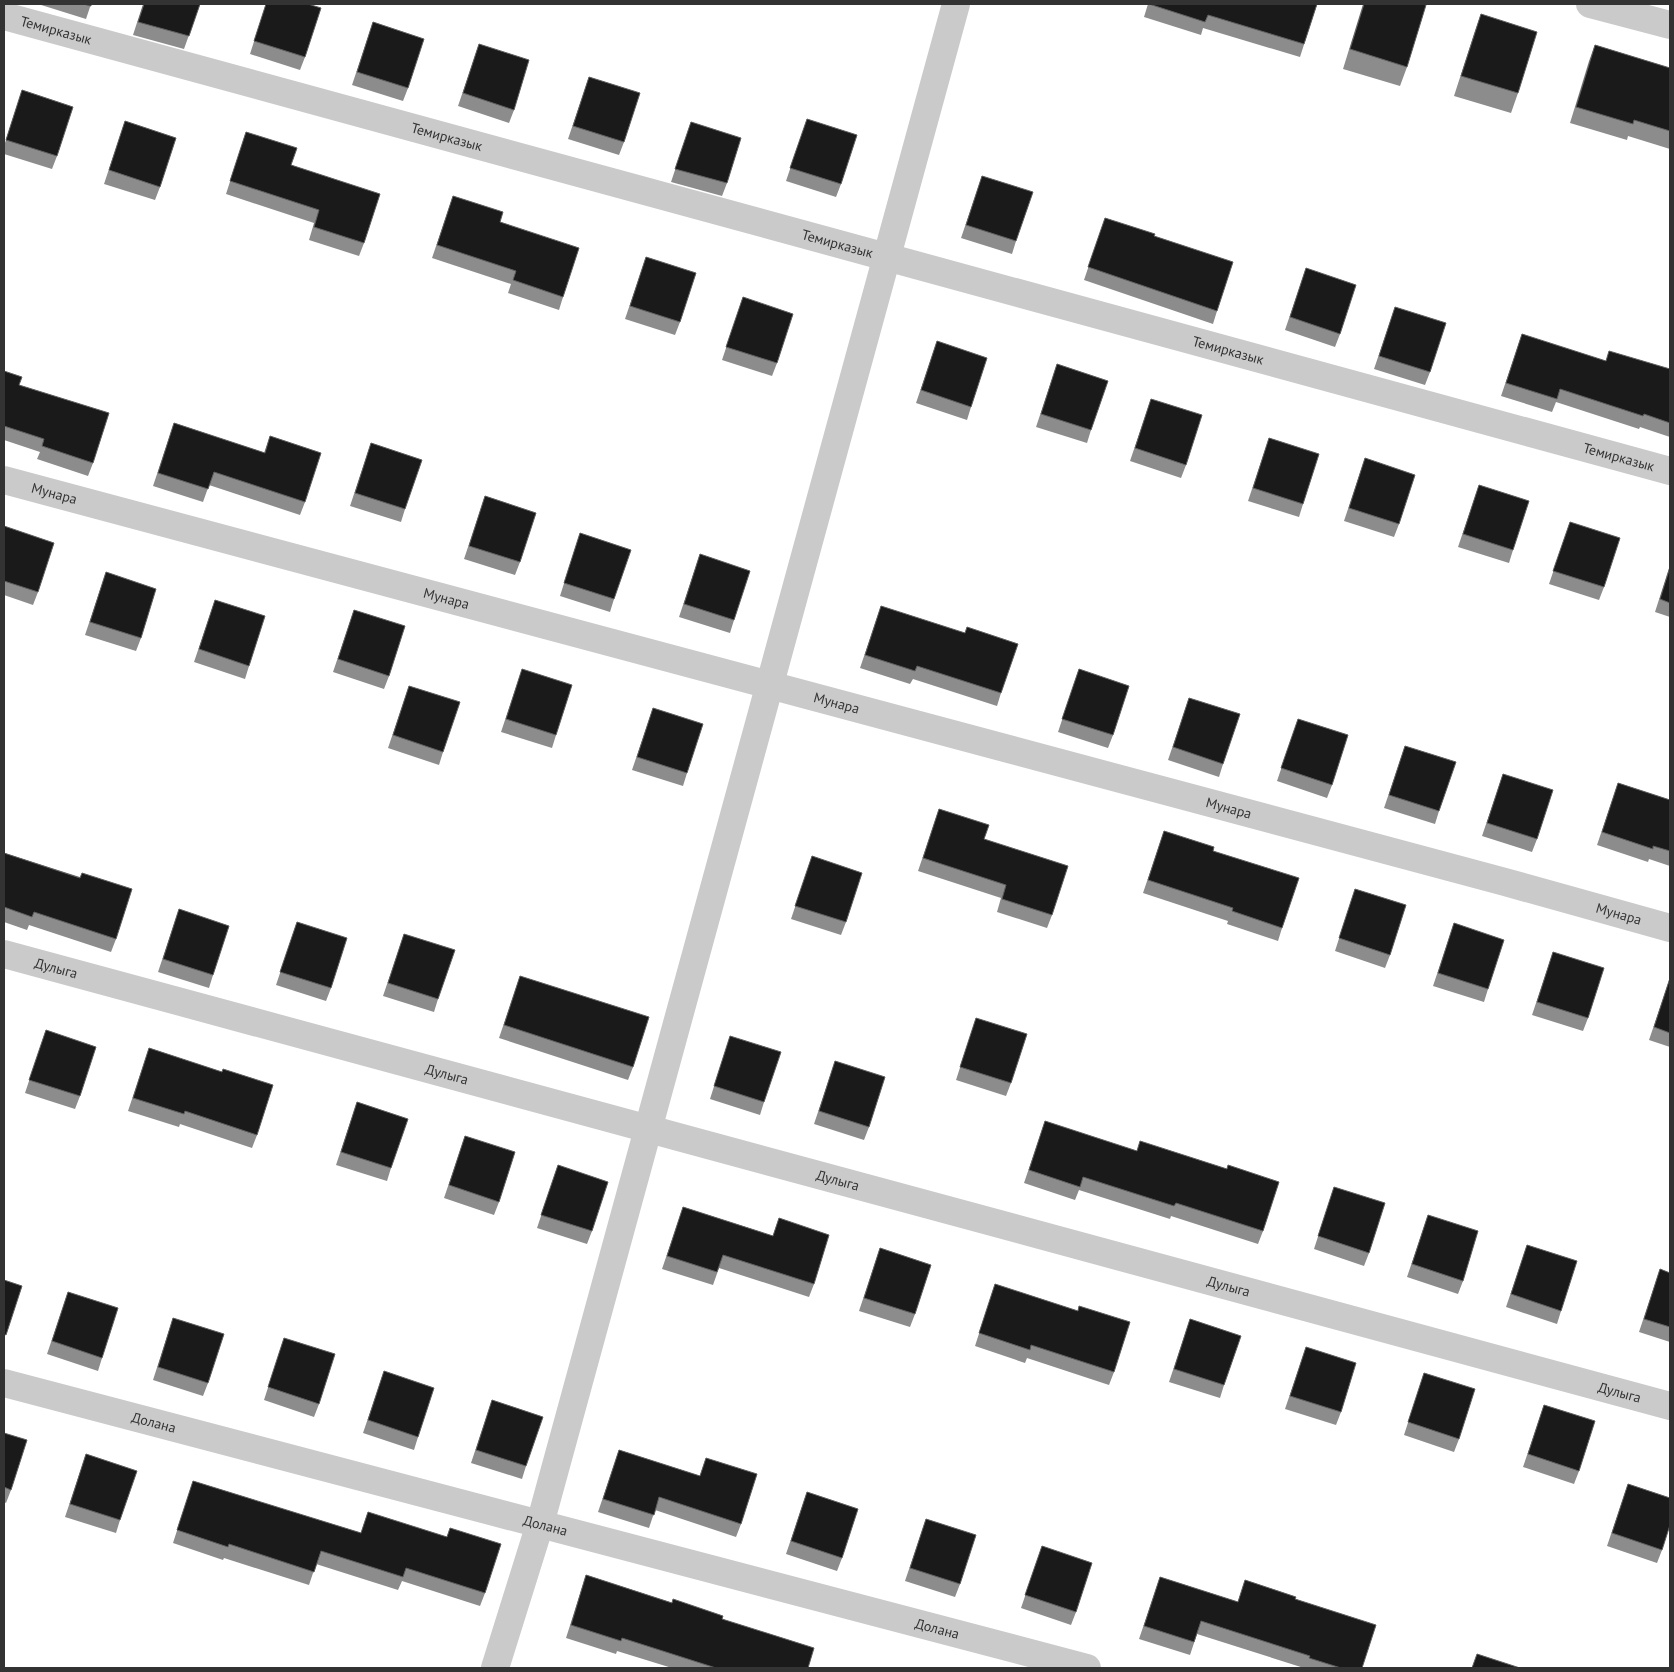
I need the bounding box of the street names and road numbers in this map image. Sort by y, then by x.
street label: Темирказык [18,12,94,49]
street label: Темирказык [409,119,485,155]
street label: Темирказык [800,225,875,262]
street label: Темирказык [1191,332,1266,369]
street label: Темирказык [1581,439,1657,475]
street label: Мунара [29,479,79,508]
street label: Мунара [422,584,471,613]
street label: Мунара [812,688,862,718]
street label: Мунара [1204,793,1254,823]
street label: Мунара [1594,899,1644,929]
street label: Дулыга [33,954,80,983]
street label: Дулыга [424,1060,471,1089]
street label: Дулыга [814,1166,861,1195]
street label: Дулыга [1205,1272,1252,1301]
street label: Дулыга [1596,1378,1643,1407]
street label: Долана [130,1408,178,1437]
street label: Долана [522,1511,570,1540]
street label: Долана [913,1614,961,1643]

